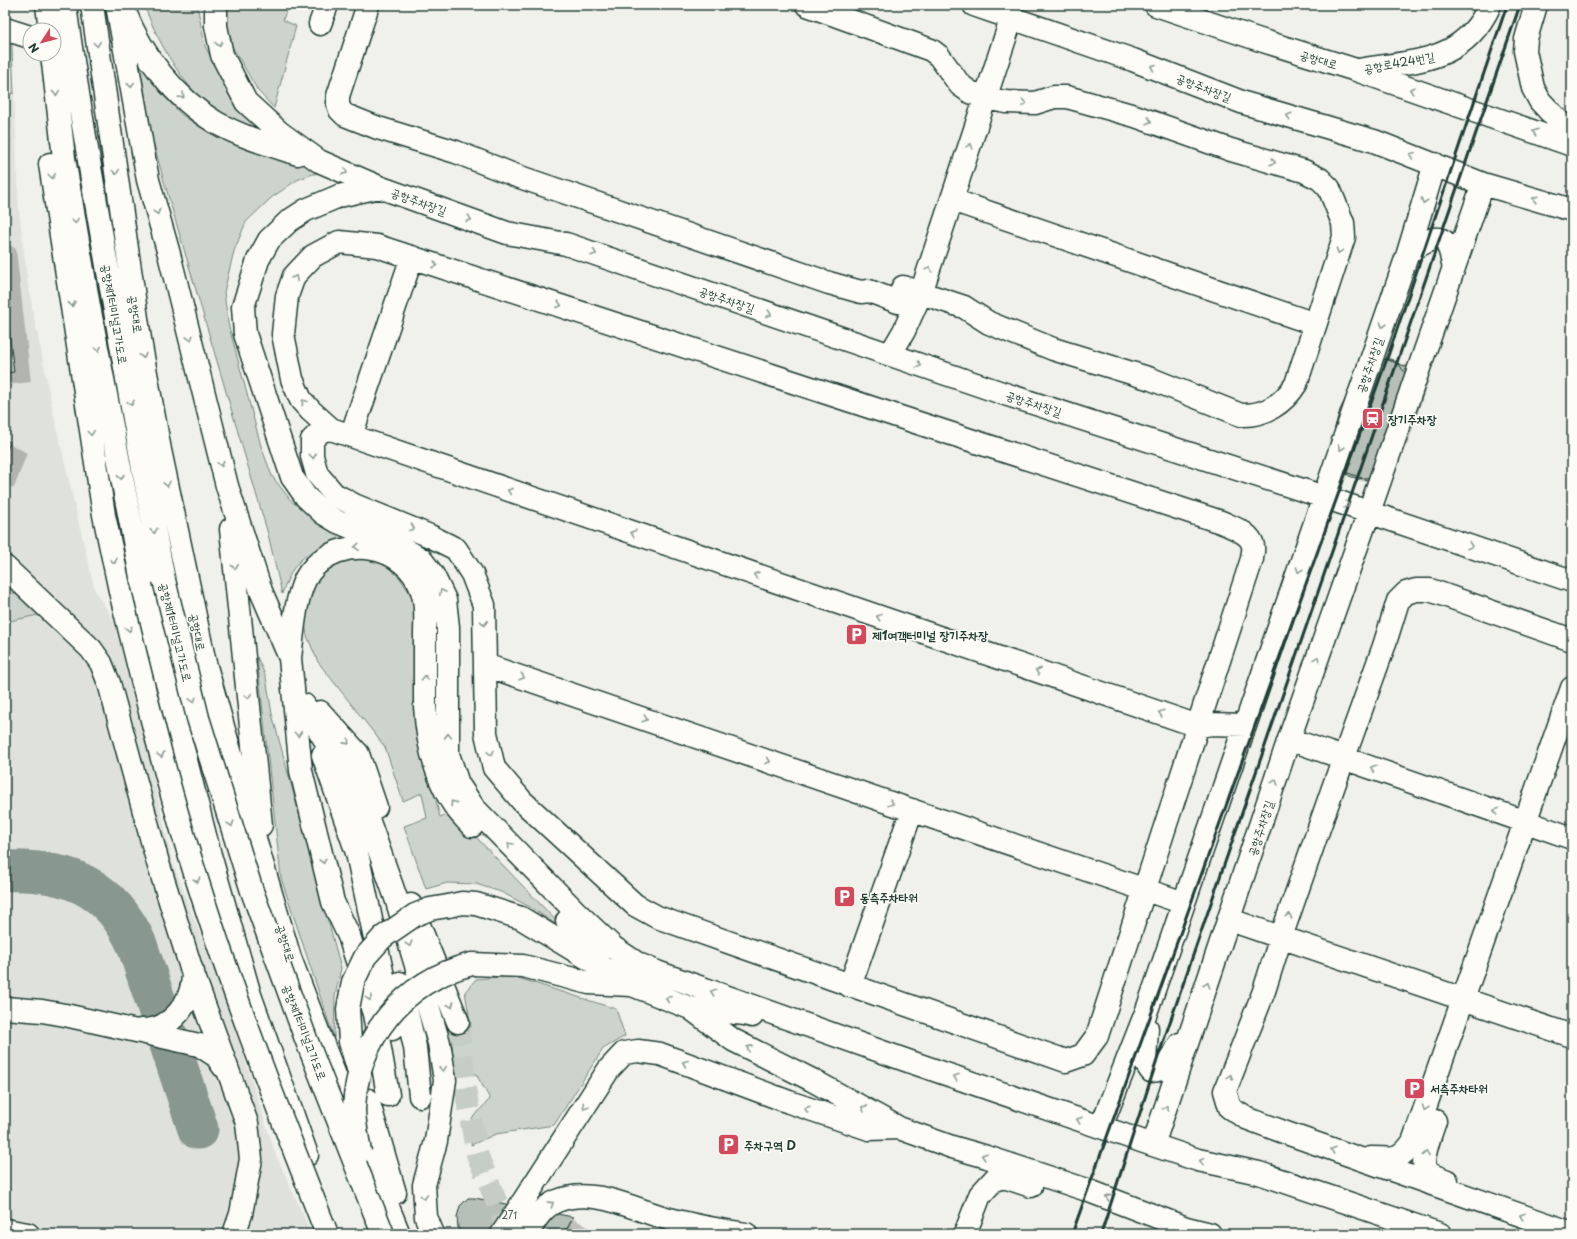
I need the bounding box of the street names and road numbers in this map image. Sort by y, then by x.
street label: 공항대로 [1298,45,1340,73]
street label: 공항로424번길 [1362,47,1436,77]
street label: 공항주차장길 [1174,68,1235,106]
street label: 공항주차장길 [389,183,450,219]
street label: 공항제1터미널고가도로 [97,262,133,366]
street label: 공항주차장길 [697,281,758,317]
street label: 공항대로 [124,294,148,334]
street label: 공항주차장길 [1351,334,1387,395]
street label: 공항주차장길 [1004,385,1065,421]
street label: 공항제1터미널고가도로 [155,580,197,684]
street label: 공항대로 [185,611,211,653]
street label: 공항주차장길 [1242,797,1278,858]
street label: 공항대로 [272,922,300,964]
street label: 공항제1터미널고가도로 [278,981,332,1083]

